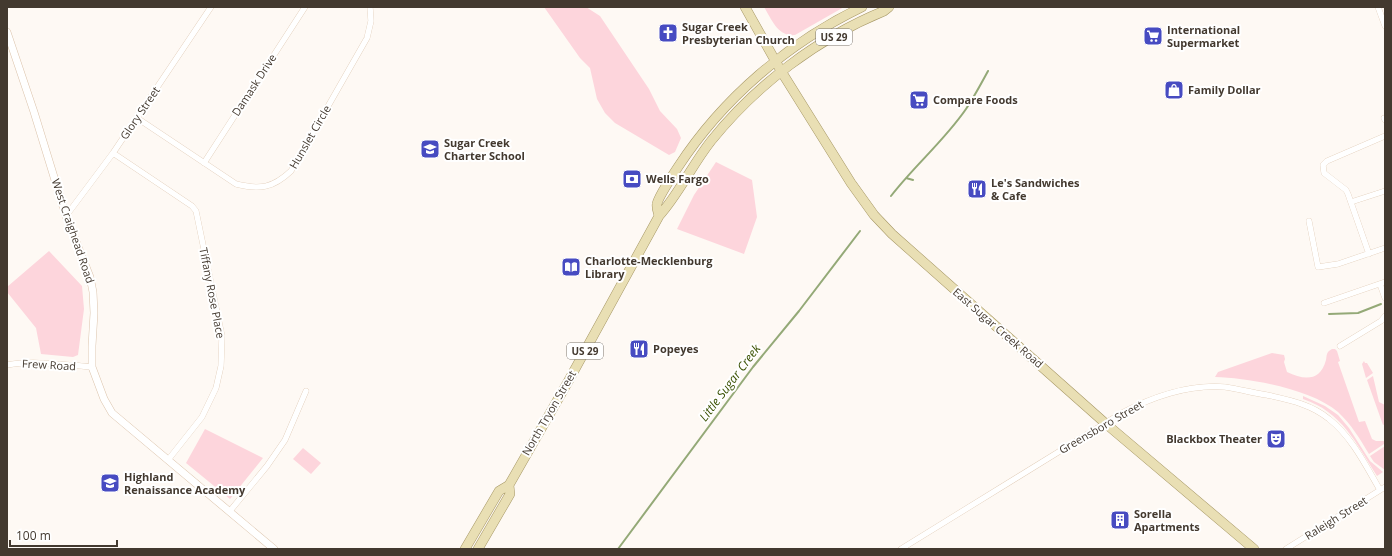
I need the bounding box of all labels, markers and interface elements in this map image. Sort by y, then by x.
place label: Sugar Creek Presbyterian Church [682,19,795,47]
church icon: Sugar Creek Presbyterian Church [657,22,679,44]
place label: International Supermarket [1167,22,1240,50]
supermarket icon: International Supermarket [1142,25,1164,47]
road number: US 29 [816,29,852,45]
street label: Damask Drive [228,51,279,119]
shop icon: Family Dollar [1163,79,1185,101]
place label: Family Dollar [1188,82,1261,97]
street label: Glory Street [116,83,163,142]
supermarket icon: Compare Foods [908,89,930,111]
place label: Compare Foods [933,92,1018,107]
street label: Hunslet Circle [285,102,334,171]
place label: Sugar Creek Charter School [444,135,525,163]
school or university icon: Sugar Creek Charter School [419,138,441,160]
bank icon: Wells Fargo [621,168,643,190]
place label: Wells Fargo [646,171,709,186]
place label: Le's Sandwiches & Cafe [991,175,1080,203]
street label: West Craighead Road [49,177,98,285]
restaurant icon: Le's Sandwiches & Cafe [966,178,988,200]
street label: Tiffany Rose Place [196,246,229,340]
place label: Charlotte-Mecklenburg Library [585,253,713,281]
library icon: Charlotte-Mecklenburg Library [560,256,582,278]
street label: East Sugar Creek Road [950,284,1047,371]
restaurant icon: Popeyes [628,338,650,360]
water label: Little Sugar Creek [695,340,765,425]
place label: Popeyes [653,341,699,356]
road number: US 29 [567,343,603,359]
street label: Frew Road [22,356,76,373]
street label: North Tryon Street [518,367,579,458]
street label: Greensboro Street [1056,396,1146,457]
theatre icon: Blackbox Theater [1265,428,1287,450]
place label: Blackbox Theater [1166,431,1262,446]
place label: Highland Renaissance Academy [124,469,246,497]
school or university icon: Highland Renaissance Academy [99,472,121,494]
street label: Raleigh Street [1302,492,1370,543]
place label: Sorella Apartments [1134,506,1200,534]
building icon: Sorella Apartments [1109,509,1131,531]
scale bar [10,522,117,548]
text: 100 m [16,527,51,544]

